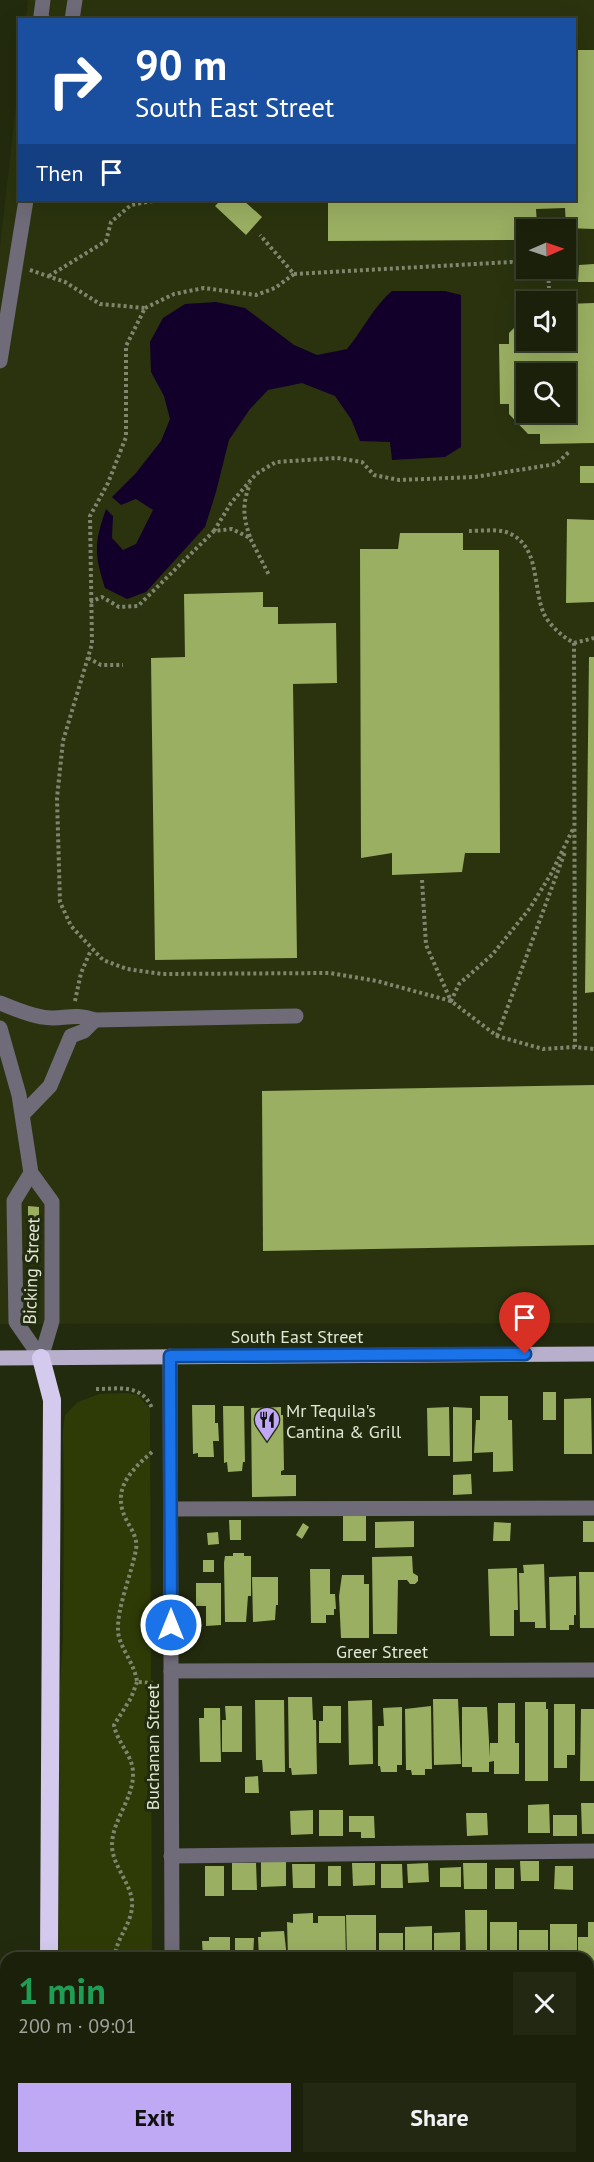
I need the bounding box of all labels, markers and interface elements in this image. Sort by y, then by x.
text: 90 m [135,37,227,92]
icon: right [36,42,114,120]
text: South East Street [135,90,334,124]
icon: arrive [95,156,128,189]
text: Then [36,159,83,187]
north arrow [516,219,576,279]
map controls [516,219,576,423]
button: sound [516,291,576,351]
button: search [516,363,576,423]
street label: Bicking Street [18,1217,44,1325]
pin [499,1292,550,1354]
icon: arrive [508,1301,541,1334]
street label: South East Street [231,1325,363,1348]
place label: Mr Tequila's Cantina & Grill [286,1399,402,1443]
restaurant icon: Mr Tequila's Cantina & Grill [252,1405,282,1443]
position arrow [139,1593,203,1657]
street label: Greer Street [336,1640,428,1663]
street label: Buchanan Street [141,1684,164,1810]
text: 1 min [18,1967,106,2014]
button: close [513,1972,576,2035]
text: 200 m · 09:01 [18,2013,136,2039]
button: Exit [18,2083,291,2152]
button: Share [303,2083,576,2152]

